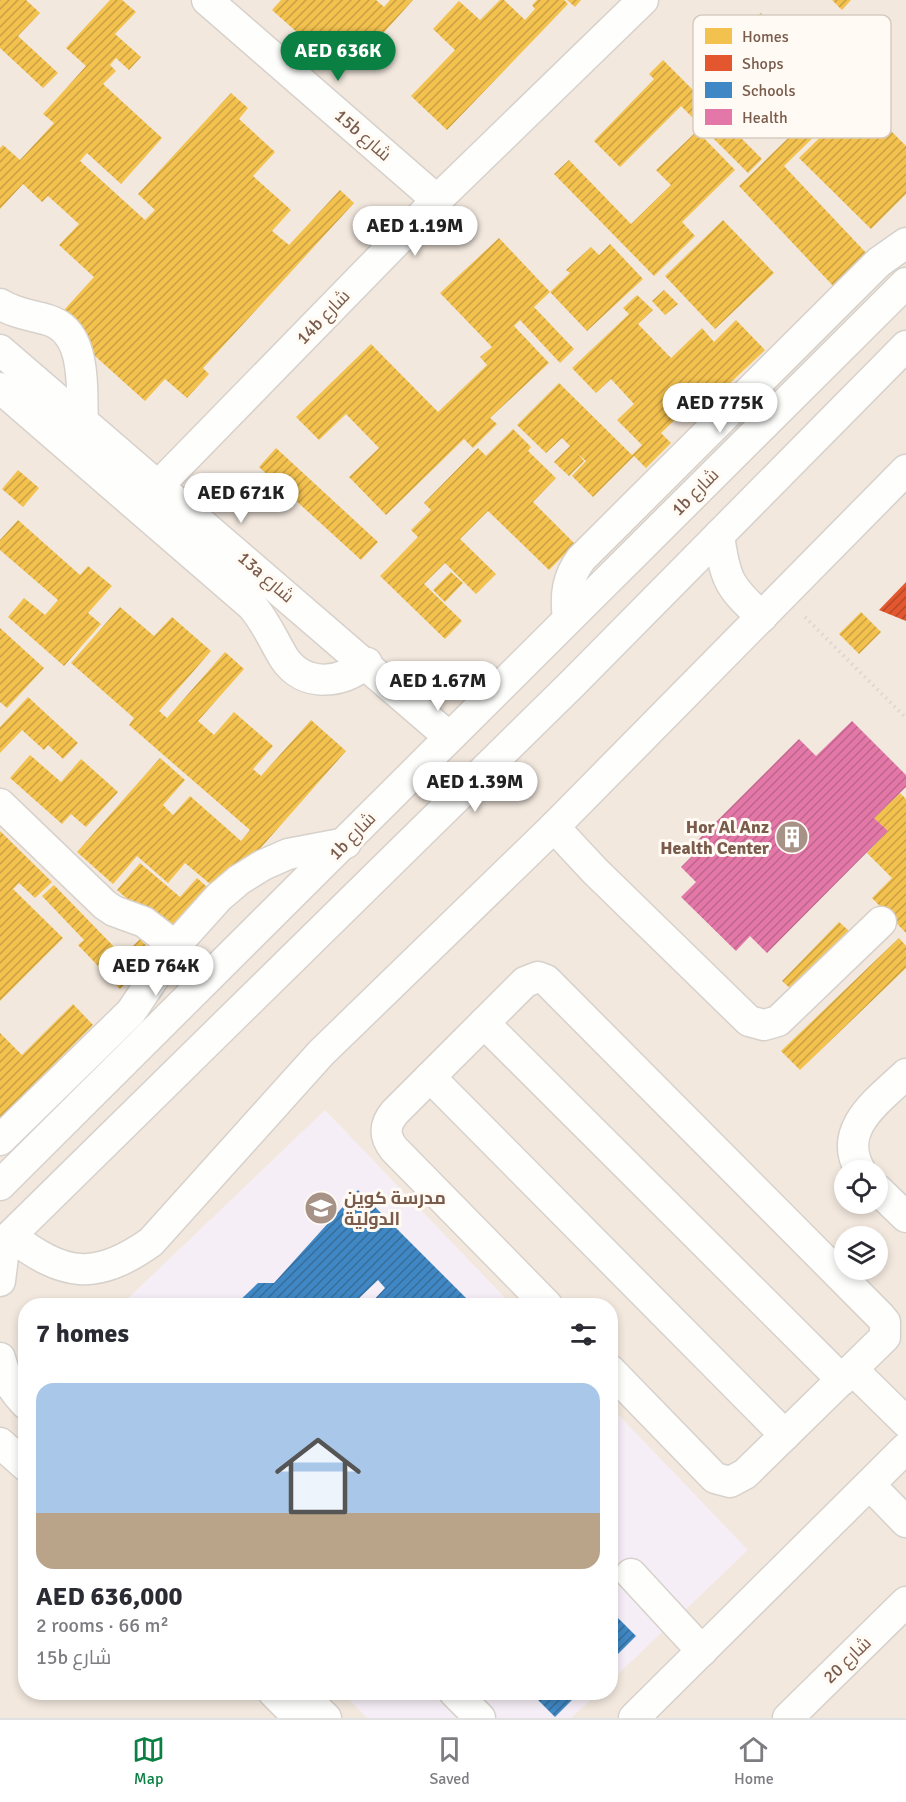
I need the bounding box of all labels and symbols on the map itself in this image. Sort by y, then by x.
legend [693,15,891,138]
text: Homes [742,27,789,47]
pin: AED 636K [276,31,400,82]
text: Shops [742,54,783,74]
text: Schools [742,81,795,101]
street label: 15b شارع [330,104,396,166]
text: Health [742,108,788,128]
pin: AED 1.19M [346,206,484,257]
street label: 14b شارع [292,285,355,350]
pin: AED 775K [658,383,782,434]
street label: 1b شارع [667,464,724,521]
pin: AED 671K [179,473,303,524]
street label: 13a شارع [233,547,299,608]
pin: AED 1.67M [369,661,507,712]
pin: AED 1.39M [406,762,544,813]
street label: 1b شارع [324,807,381,865]
place label: Hor Al Anz Health Center [660,816,770,859]
building icon: Hor Al Anz Health Center [774,819,810,855]
pin: AED 764K [94,946,218,997]
place label: مدرسة كوين الدولية [344,1187,446,1230]
school or university icon: مدرسة كوين الدولية [303,1190,339,1226]
street label: شارع 20 [818,1632,876,1689]

